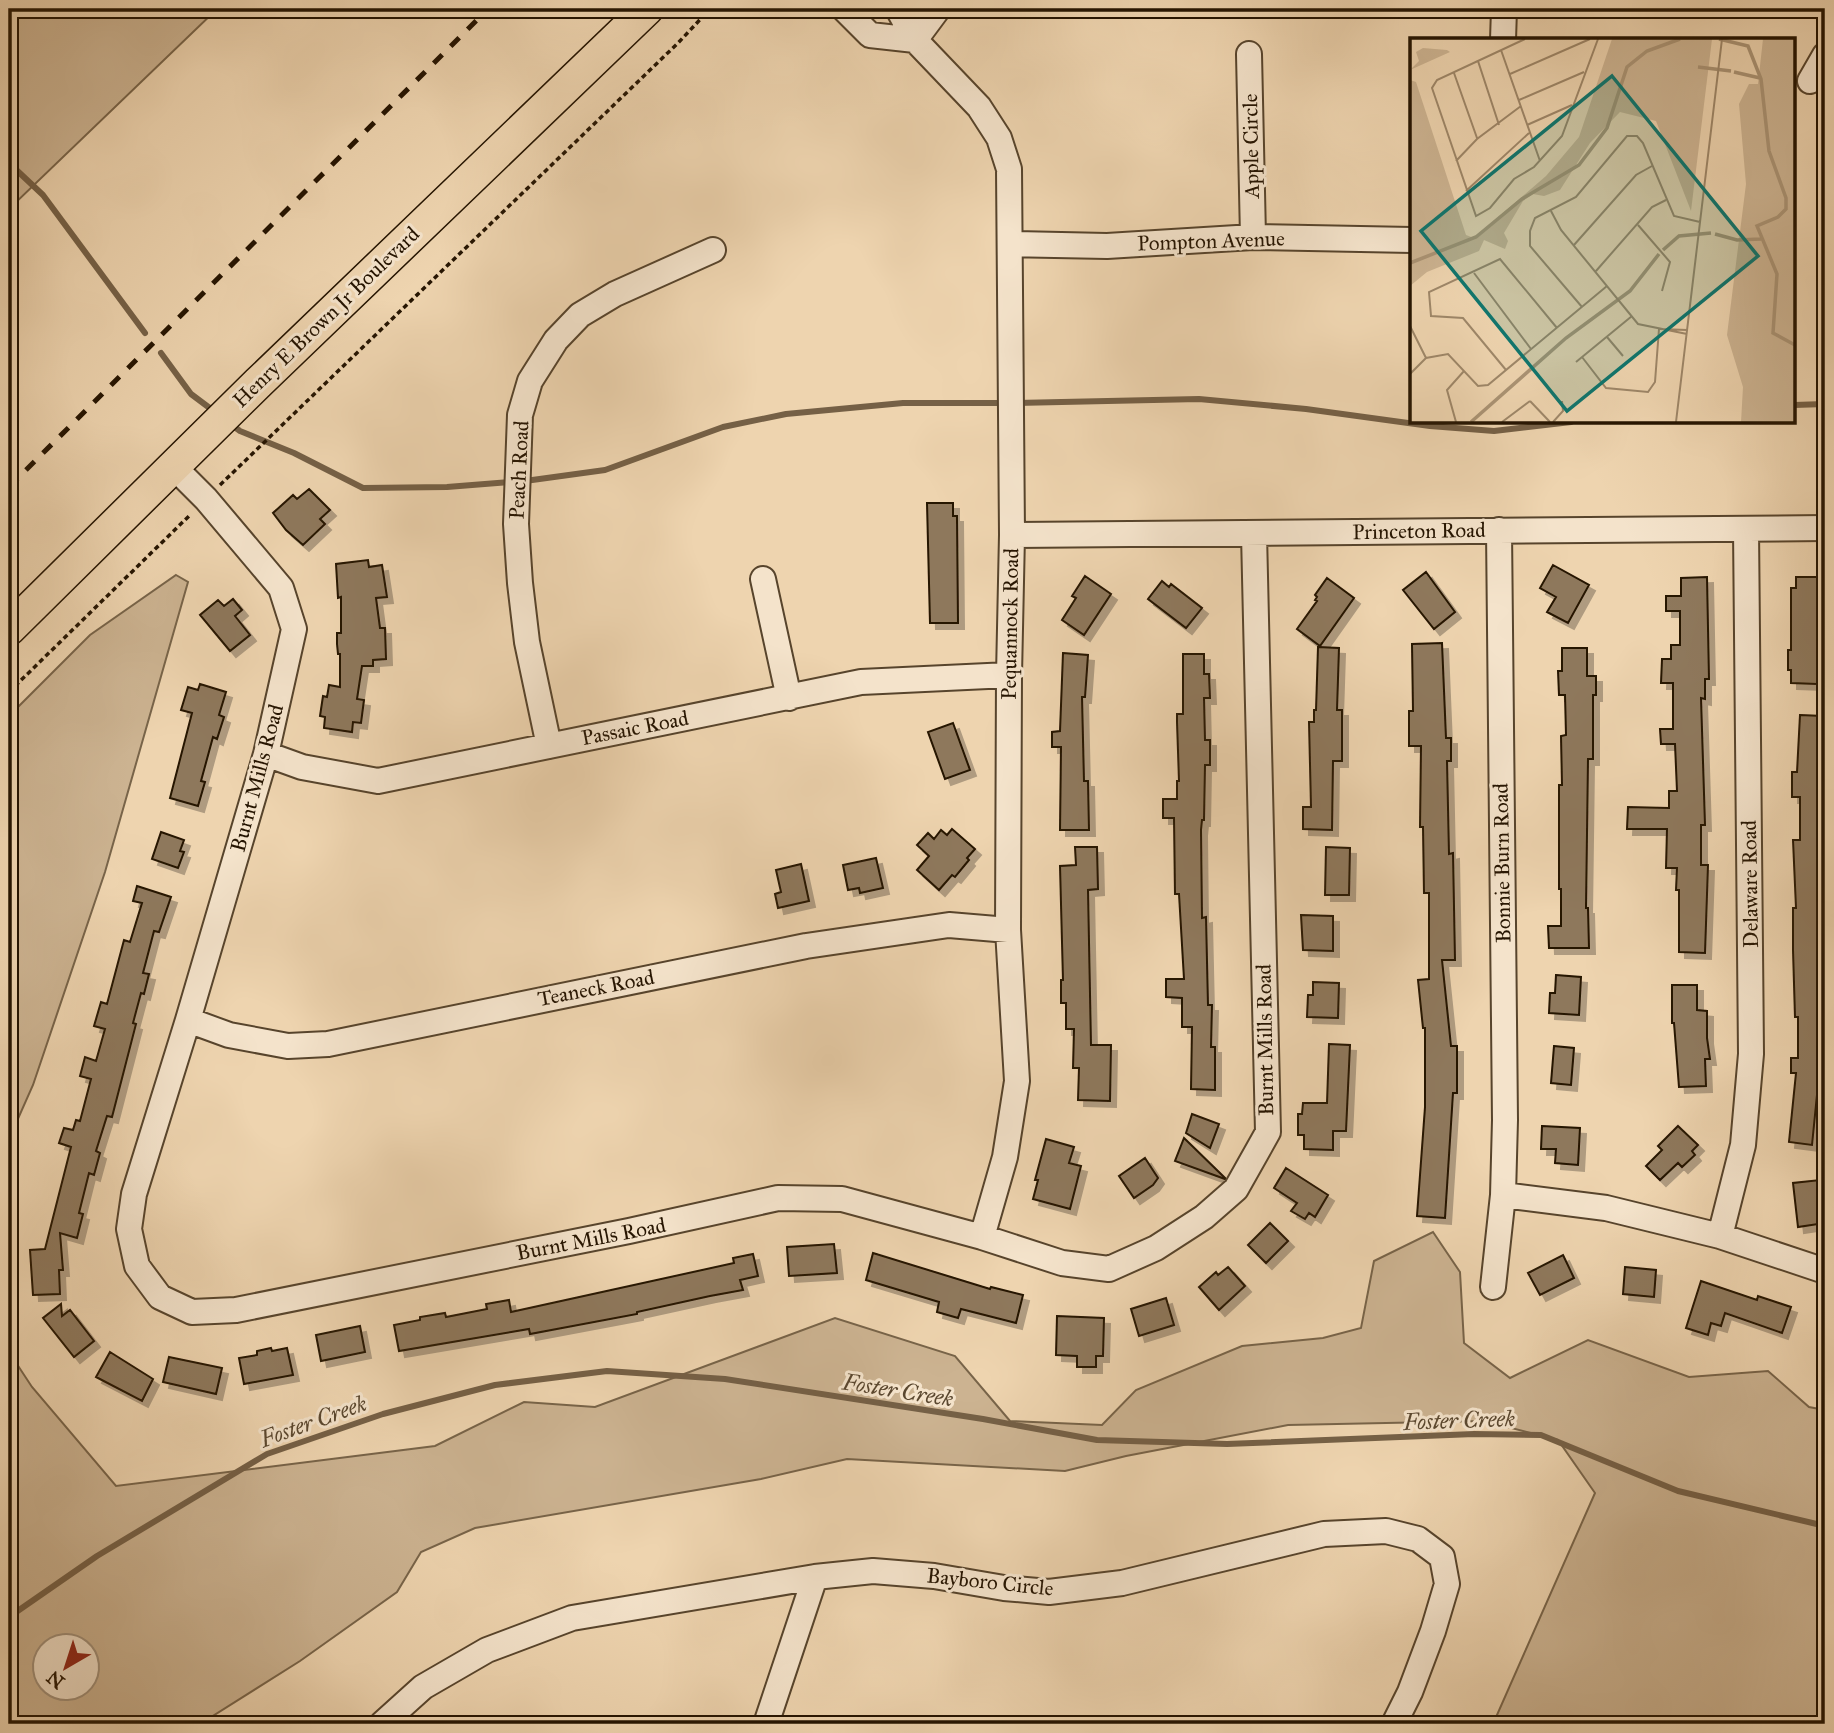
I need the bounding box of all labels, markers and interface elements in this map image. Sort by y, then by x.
inset map [1410,38,1796,424]
street label: Apple Circle [1237,93,1265,200]
street label: Henry E Brown Jr Boulevard [227,221,425,413]
street label: Pompton Avenue [1137,225,1285,257]
street label: Peach Road [503,419,535,520]
street label: Princeton Road [1352,517,1486,545]
street label: Pequannock Road [996,547,1024,700]
street label: Burnt Mills Road [225,701,289,855]
street label: Passaic Road [579,705,691,751]
street label: Bonnie Burn Road [1488,782,1516,943]
street label: Delaware Road [1736,819,1764,948]
street label: Burnt Mills Road [1251,963,1279,1116]
street label: Teaneck Road [535,964,657,1012]
street label: Burnt Mills Road [514,1212,668,1266]
water label: Foster Creek [840,1367,955,1413]
water label: Foster Creek [255,1389,370,1454]
water label: Foster Creek [1402,1404,1515,1436]
street label: Bayboro Circle [925,1562,1055,1602]
north arrow [32,1632,102,1702]
text: N [42,1666,69,1694]

